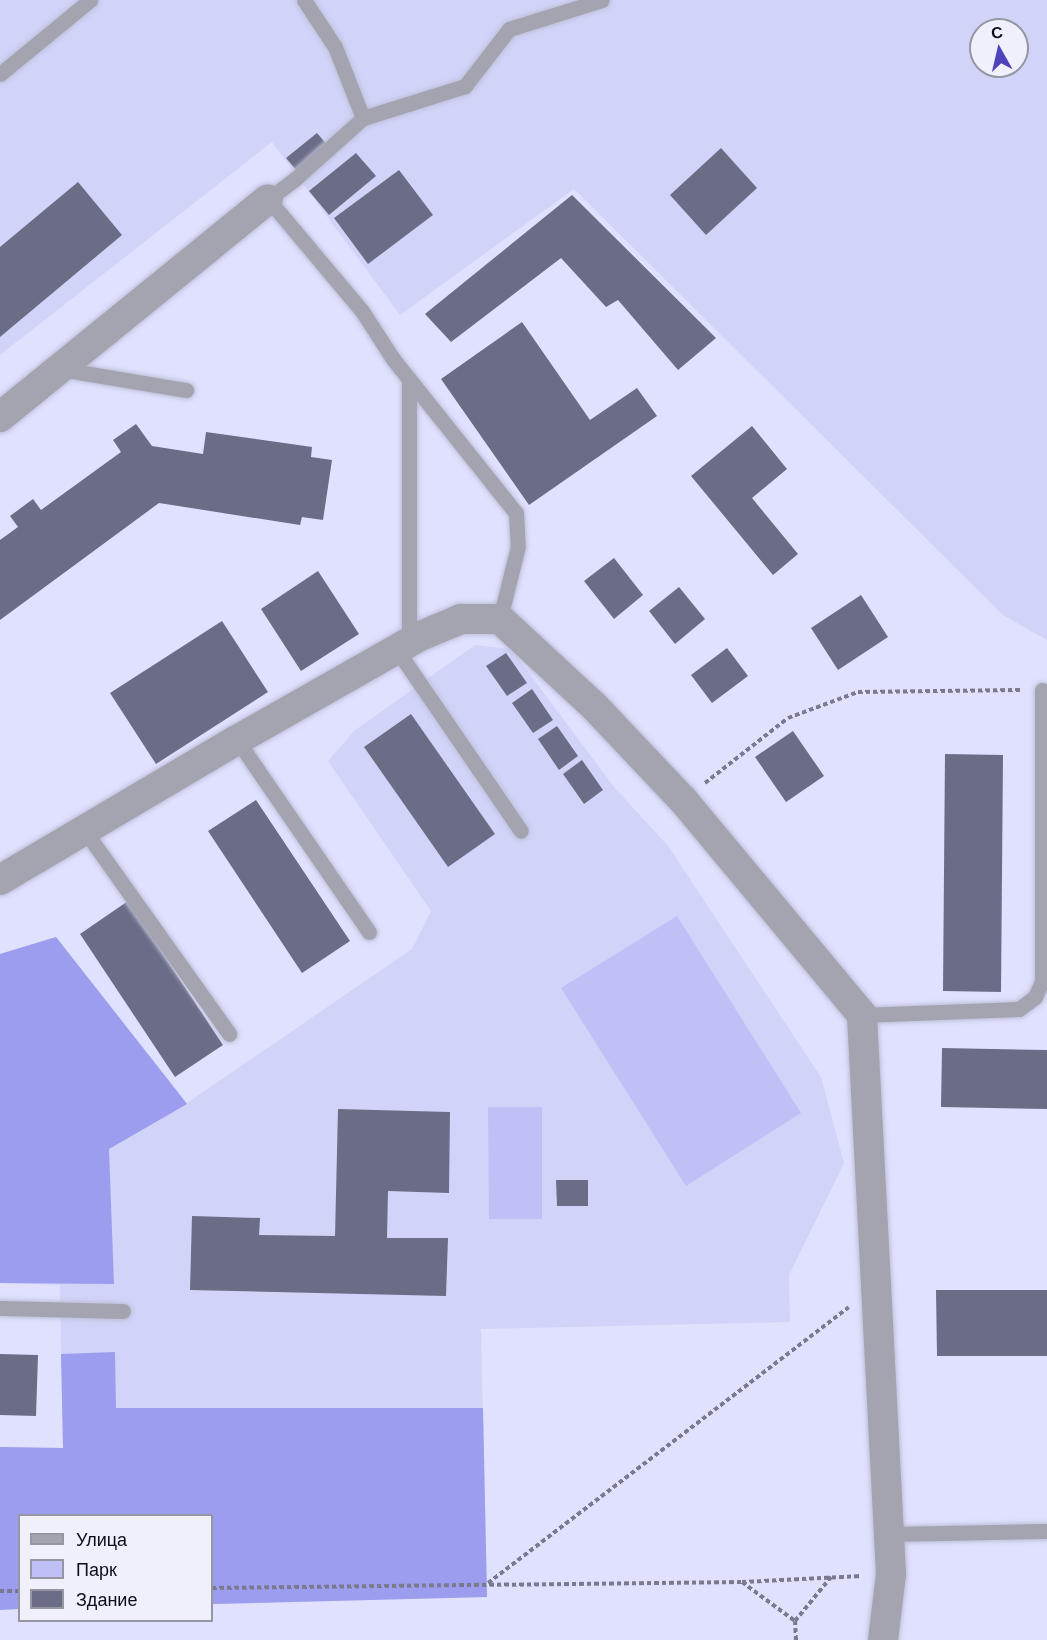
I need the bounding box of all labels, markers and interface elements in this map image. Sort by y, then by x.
north arrow [969,18,1029,78]
text: С [990,21,1004,42]
legend [18,1514,213,1622]
text: Улица [76,1528,127,1550]
text: Парк [76,1558,117,1580]
text: Здание [76,1588,137,1610]

